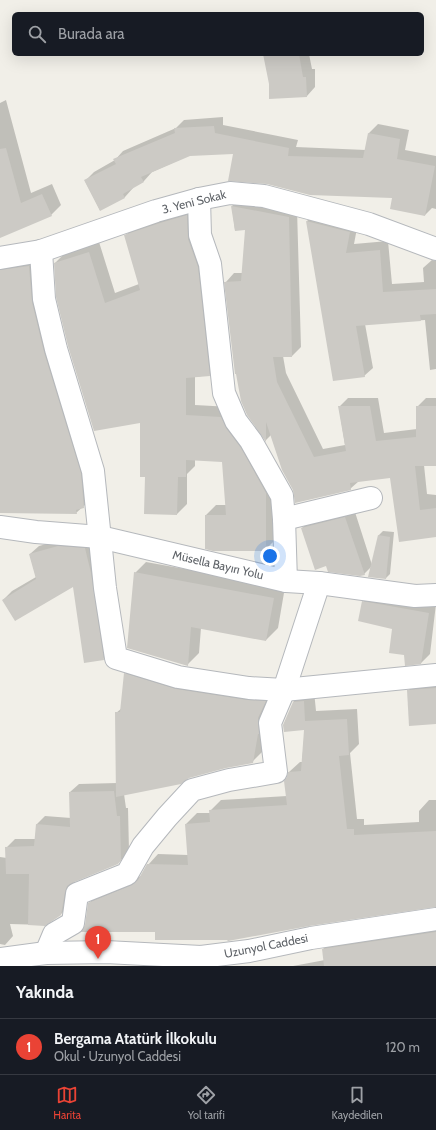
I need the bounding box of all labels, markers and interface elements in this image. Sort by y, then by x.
search box [12,12,424,56]
icon: search [26,23,48,45]
text: Burada ara [58,25,125,43]
street label: 3. Yeni Sokak [160,186,228,217]
your location [260,546,280,566]
street label: Müsella Bayırı Yolu [171,547,265,582]
pin: 1 [85,926,111,959]
street label: Uzunyol Caddesi [223,930,309,961]
text: Yakında [16,982,74,1002]
text: Bergama Atatürk İlkokulu [54,1030,217,1048]
text: 1 [27,1039,31,1055]
text: 120 m [386,1039,420,1055]
text: Okul · Uzunyol Caddesi [54,1048,181,1064]
tab: Harita [53,1084,81,1122]
tab: Yol tarifi [188,1084,225,1122]
tab: Kaydedilen [331,1084,383,1122]

